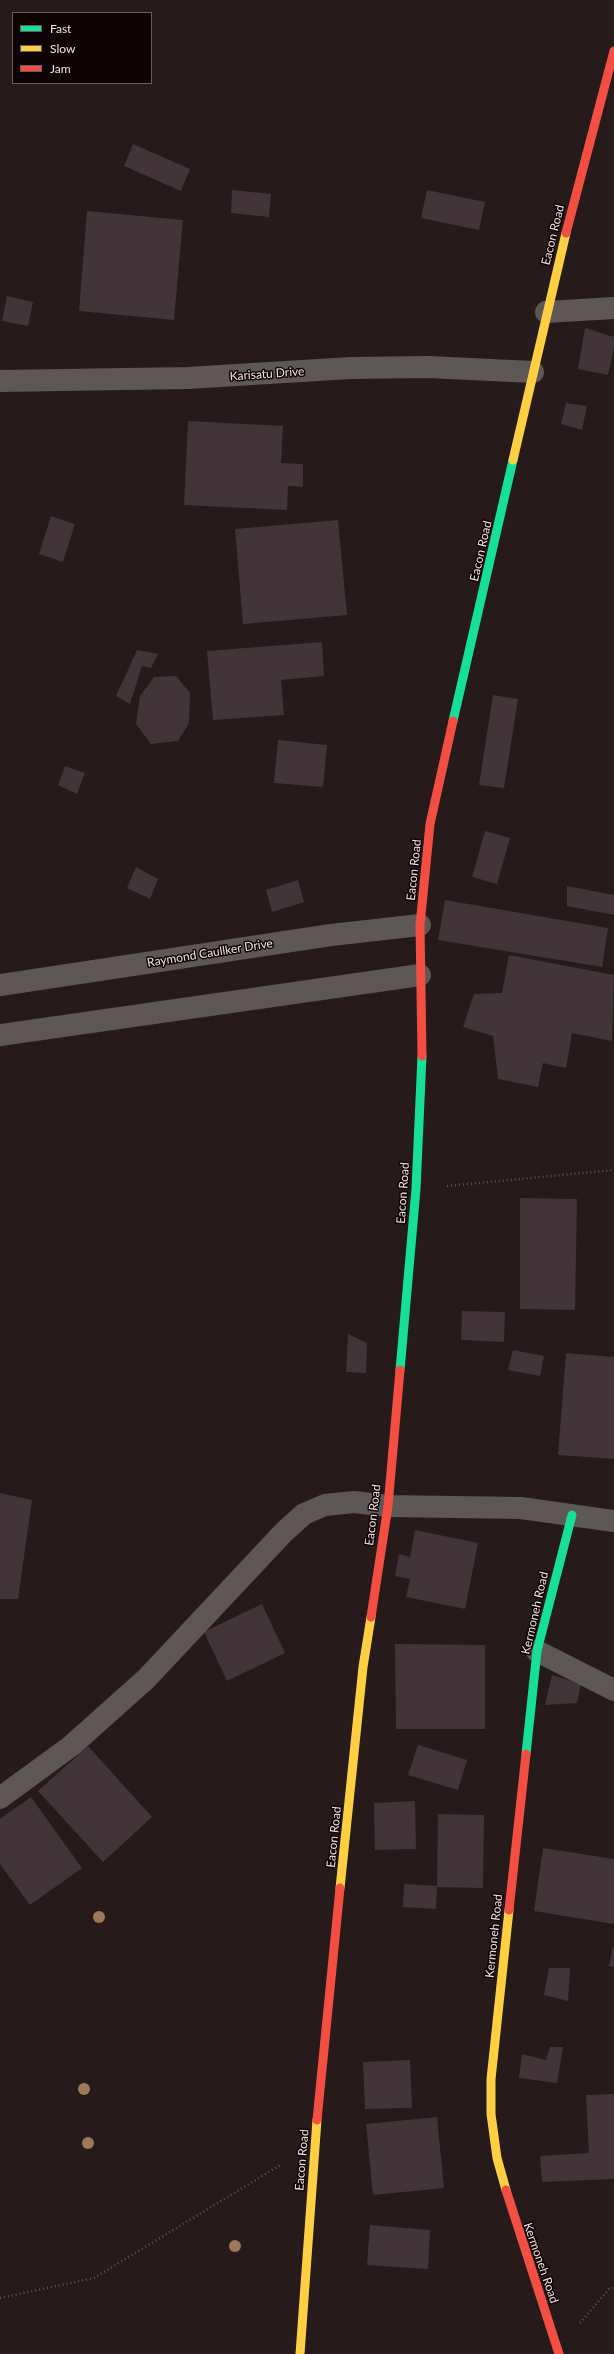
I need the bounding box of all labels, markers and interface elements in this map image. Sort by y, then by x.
legend [12,12,152,84]
text: Fast [50,21,71,36]
text: Slow [50,41,75,56]
text: Jam [50,61,71,76]
street label: Eacon Road [539,203,567,267]
street label: Karisatu Drive [229,364,305,384]
street label: Eacon Road [467,519,495,583]
street label: Eacon Road [404,839,424,901]
street label: Raymond Caullker Drive [146,936,274,970]
street label: Eacon Road [394,1162,412,1224]
street label: Eacon Road [362,1484,384,1546]
street label: Kermoneh Road [519,1570,551,1656]
street label: Eacon Road [324,1806,344,1868]
street label: Kermoneh Road [482,1893,506,1979]
street label: Eacon Road [292,2129,312,2191]
street label: Kermoneh Road [520,2221,562,2305]

